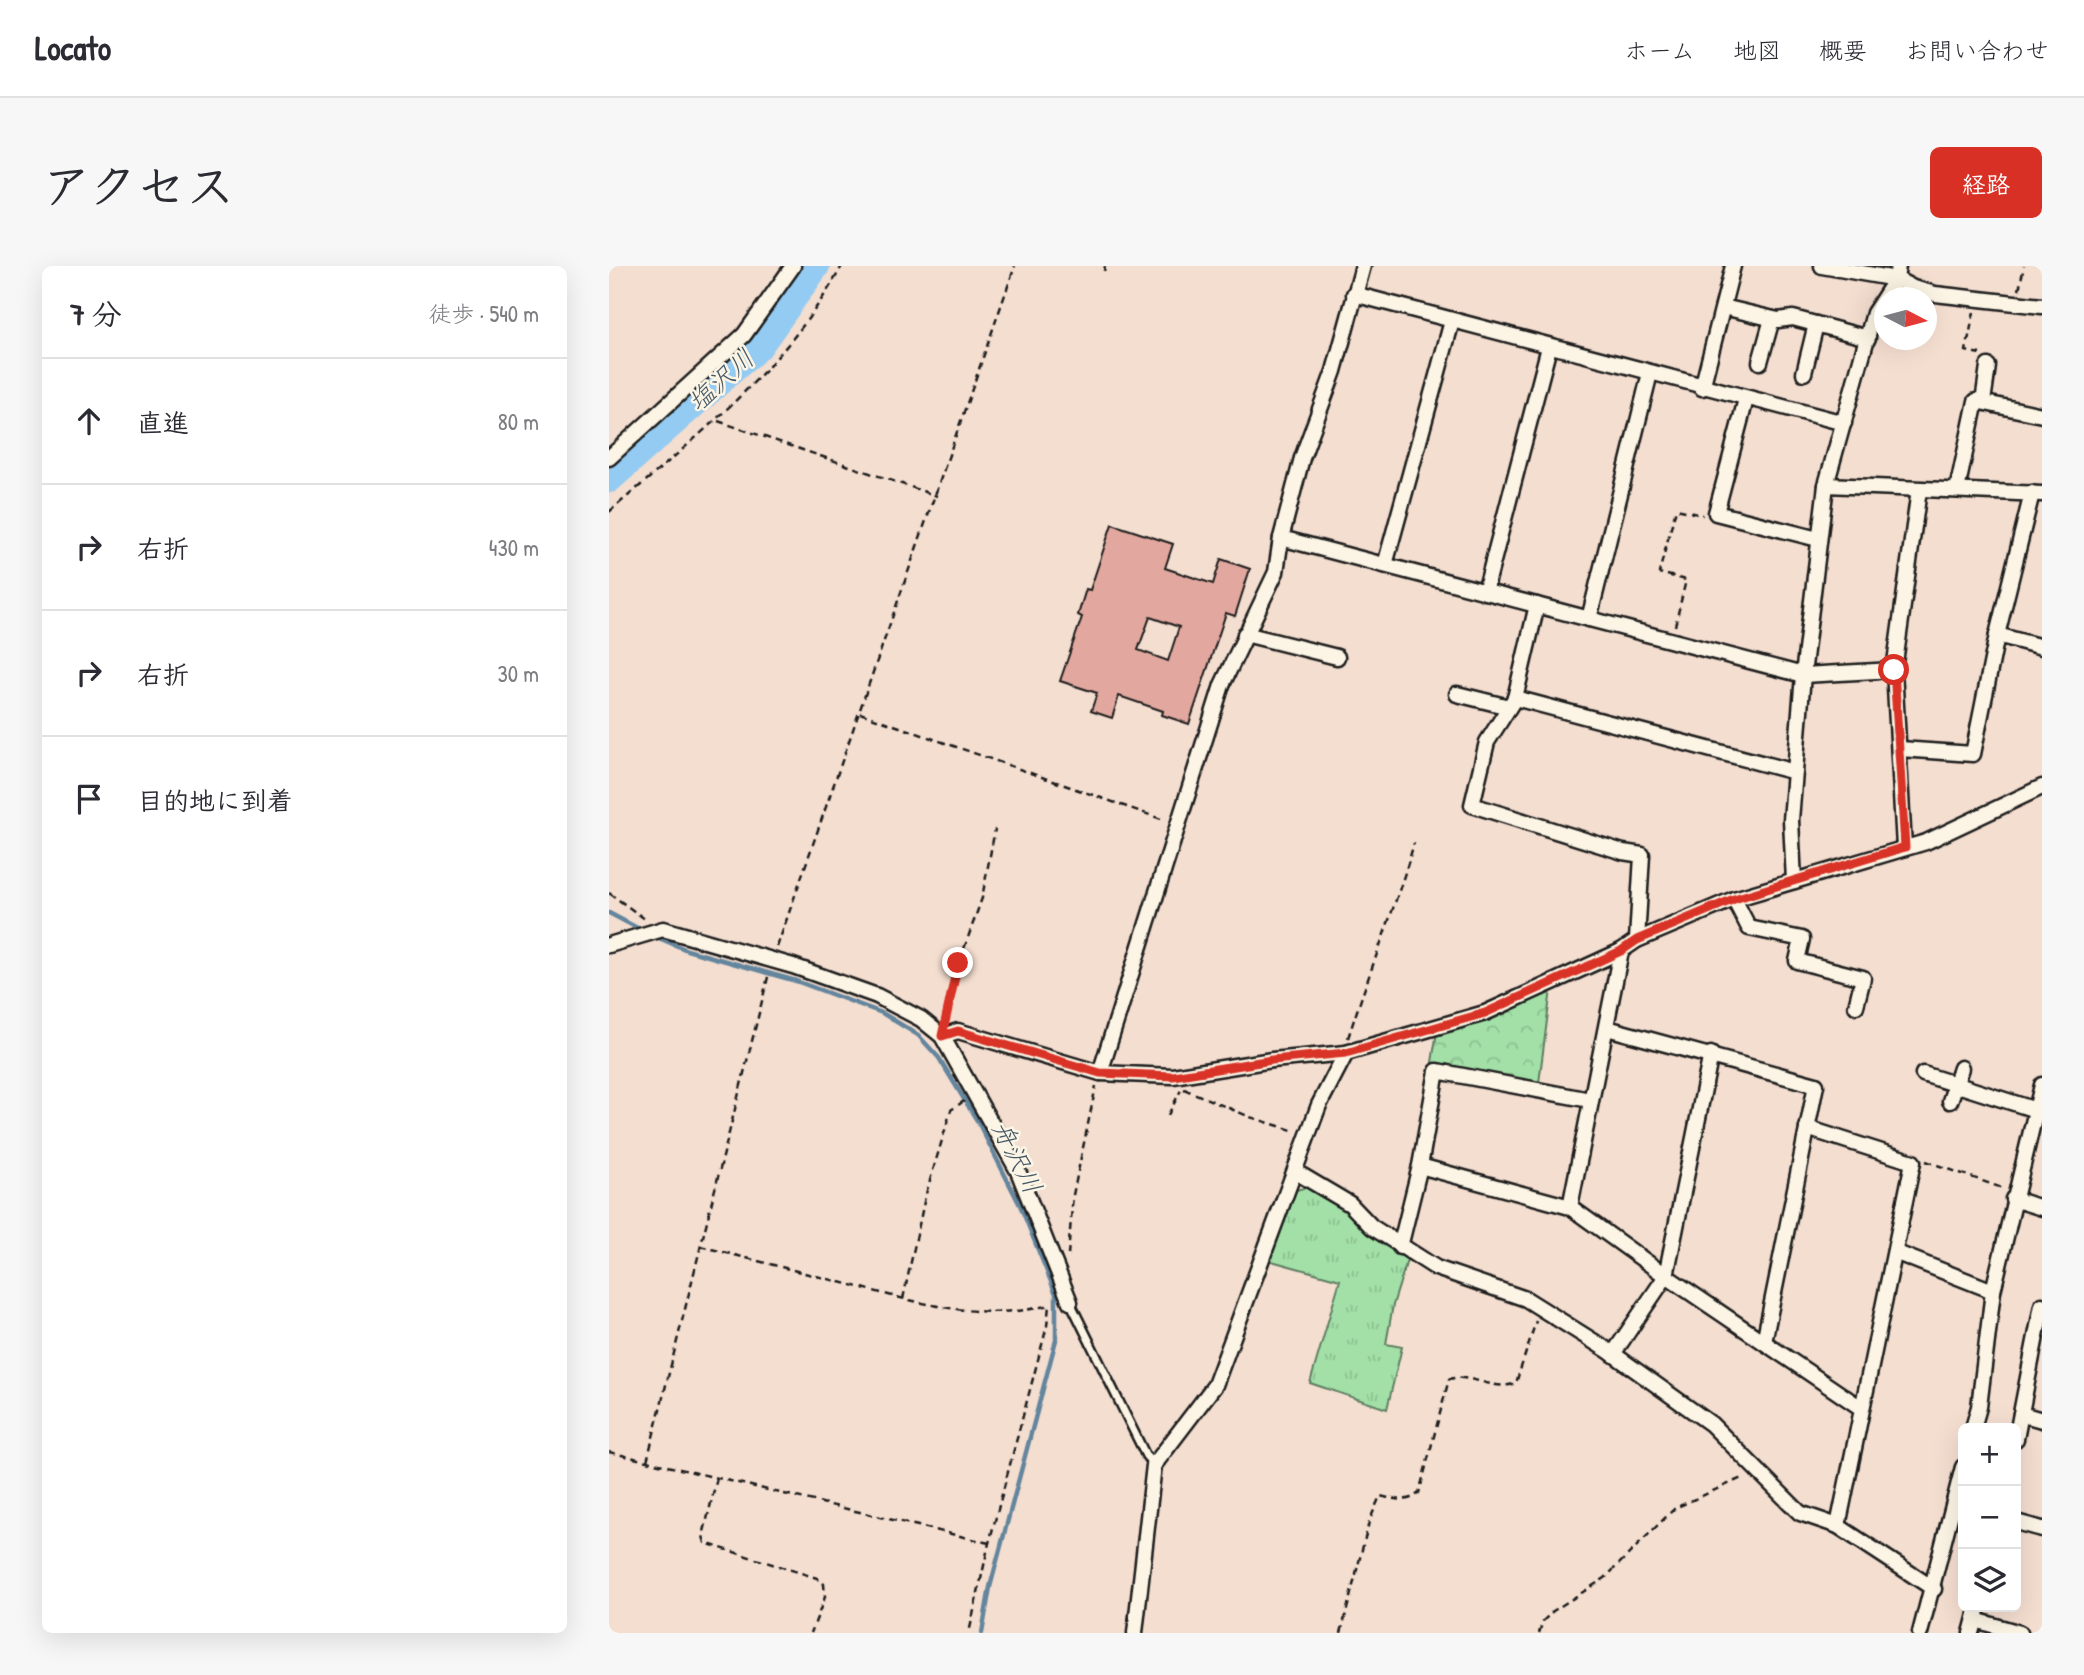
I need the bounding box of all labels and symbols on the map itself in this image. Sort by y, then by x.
north arrow [1874,287,1937,350]
water label: 塩沢川 [680,341,761,419]
route start [1878,654,1909,685]
route end [942,947,973,978]
water label: 舟沢川 [984,1114,1051,1199]

